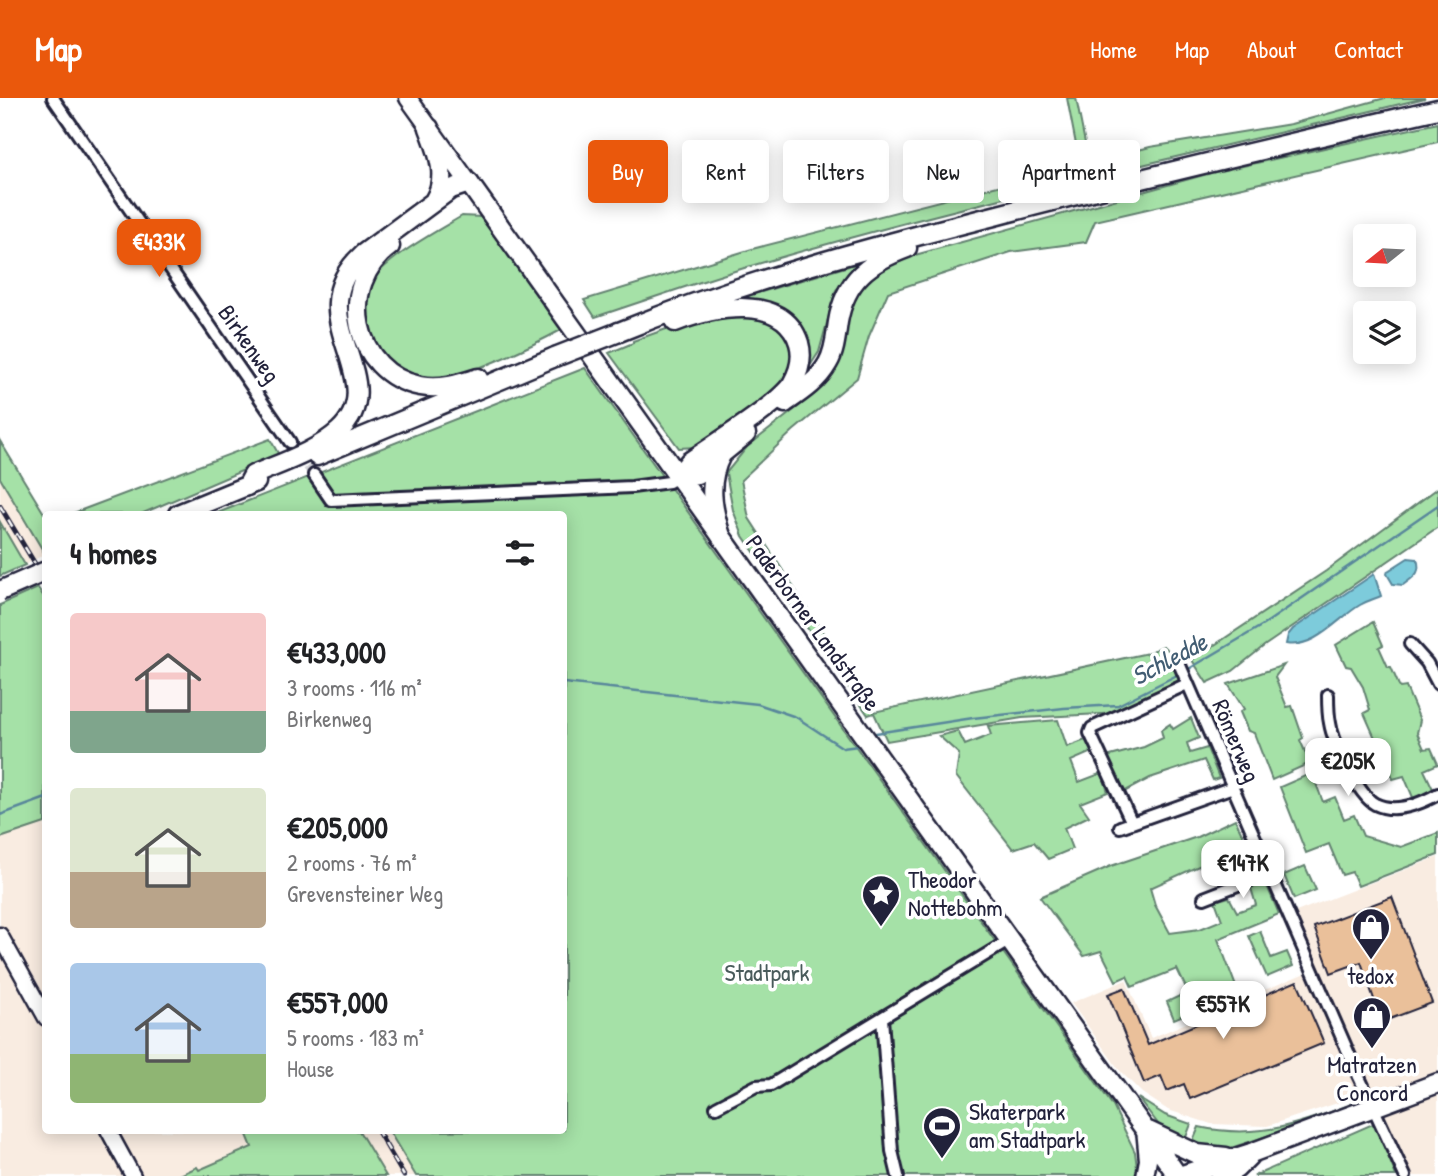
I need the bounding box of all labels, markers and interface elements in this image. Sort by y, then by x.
text: Map [35,27,82,71]
text: Home [1090,33,1137,65]
text: Map [1175,33,1209,65]
text: About [1247,33,1296,65]
text: Contact [1334,33,1403,65]
chip: Buy [588,140,668,203]
chip: Rent [682,140,769,203]
chip: Filters [783,140,889,203]
chip: New [903,140,984,203]
chip: Apartment [998,140,1140,203]
pin: €433K [110,220,208,279]
north arrow [1353,224,1416,287]
map controls [1353,224,1416,364]
text: €433K [133,226,185,257]
street label: Birkenweg [211,298,288,389]
button: layers [1353,301,1416,364]
street label: Paderborner Landstraße [739,528,889,717]
text: 4 homes [70,533,157,573]
icon: filters [501,534,539,572]
water label: Schledde [1125,623,1214,693]
text: €433,000 [287,632,386,672]
icon: home [126,641,210,725]
text: 3 rooms · 116 m² [287,672,422,703]
street label: Römerweg [1205,694,1269,787]
text: Birkenweg [287,703,372,734]
pin: €205K [1299,738,1397,798]
text: €205K [1321,745,1375,776]
text: €205,000 [287,807,388,847]
icon: home [126,816,210,900]
pin: €147K [1194,840,1292,900]
text: 2 rooms · 76 m² [287,847,417,878]
text: €147K [1217,847,1269,878]
place label: Theodor Nottebohm [908,863,1002,923]
place icon: Theodor Nottebohm [860,873,902,928]
text: Grevensteiner Weg [287,878,443,909]
shop icon: tedox [1350,906,1392,961]
park label: Stadtpark [724,956,810,988]
place label: tedox [1347,959,1395,991]
text: €557,000 [287,982,388,1022]
pin: €557K [1174,982,1272,1041]
text: €557K [1196,988,1250,1019]
icon: home [126,991,210,1075]
shop icon: Matratzen Concord [1351,995,1393,1050]
text: 5 rooms · 183 m² [287,1022,424,1053]
place label: Matratzen Concord [1327,1048,1417,1108]
text: House [287,1053,334,1084]
place label: Skaterpark am Stadtpark [969,1095,1085,1155]
sports icon: Skaterpark am Stadtpark [921,1105,963,1160]

